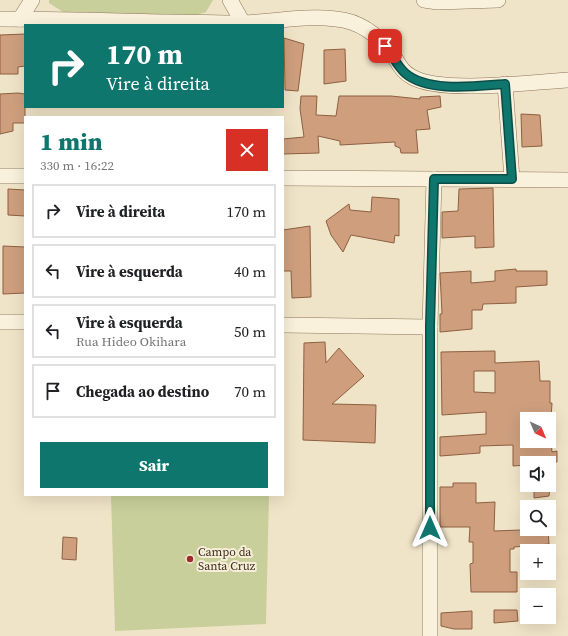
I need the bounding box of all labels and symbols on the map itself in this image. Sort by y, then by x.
pin [368,29,402,63]
north arrow [520,412,556,448]
position arrow [409,507,451,549]
place label: Campo da Santa Cruz [198,544,256,574]
marker: Campo da Santa Cruz [185,554,195,564]

